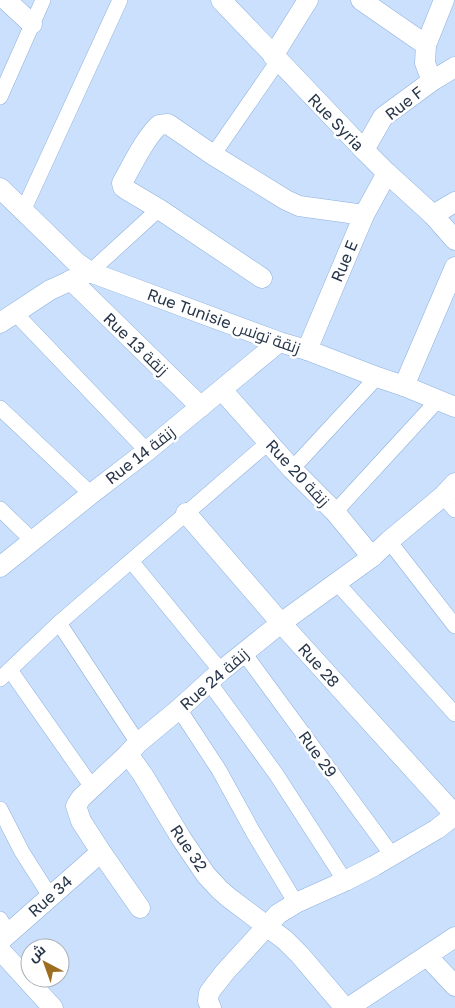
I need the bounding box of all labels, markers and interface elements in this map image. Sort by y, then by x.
street label: Rue F [381,82,427,124]
street label: Rue Syria [304,89,368,155]
street label: Rue E [326,237,362,285]
street label: Rue Tunisie زنقة تونس [144,284,303,359]
street label: Rue 13 زنقة [99,308,173,380]
street label: Rue 14 زنقة [101,422,179,488]
street label: Rue 20 زنقة [262,435,334,511]
street label: Rue 28 [294,639,344,691]
street label: Rue 24 زنقة [176,644,252,714]
street label: Rue 29 [294,727,342,781]
street label: Rue 32 [166,821,212,875]
street label: Rue 34 [24,871,76,921]
north arrow [20,938,70,988]
text: ش [24,940,49,966]

